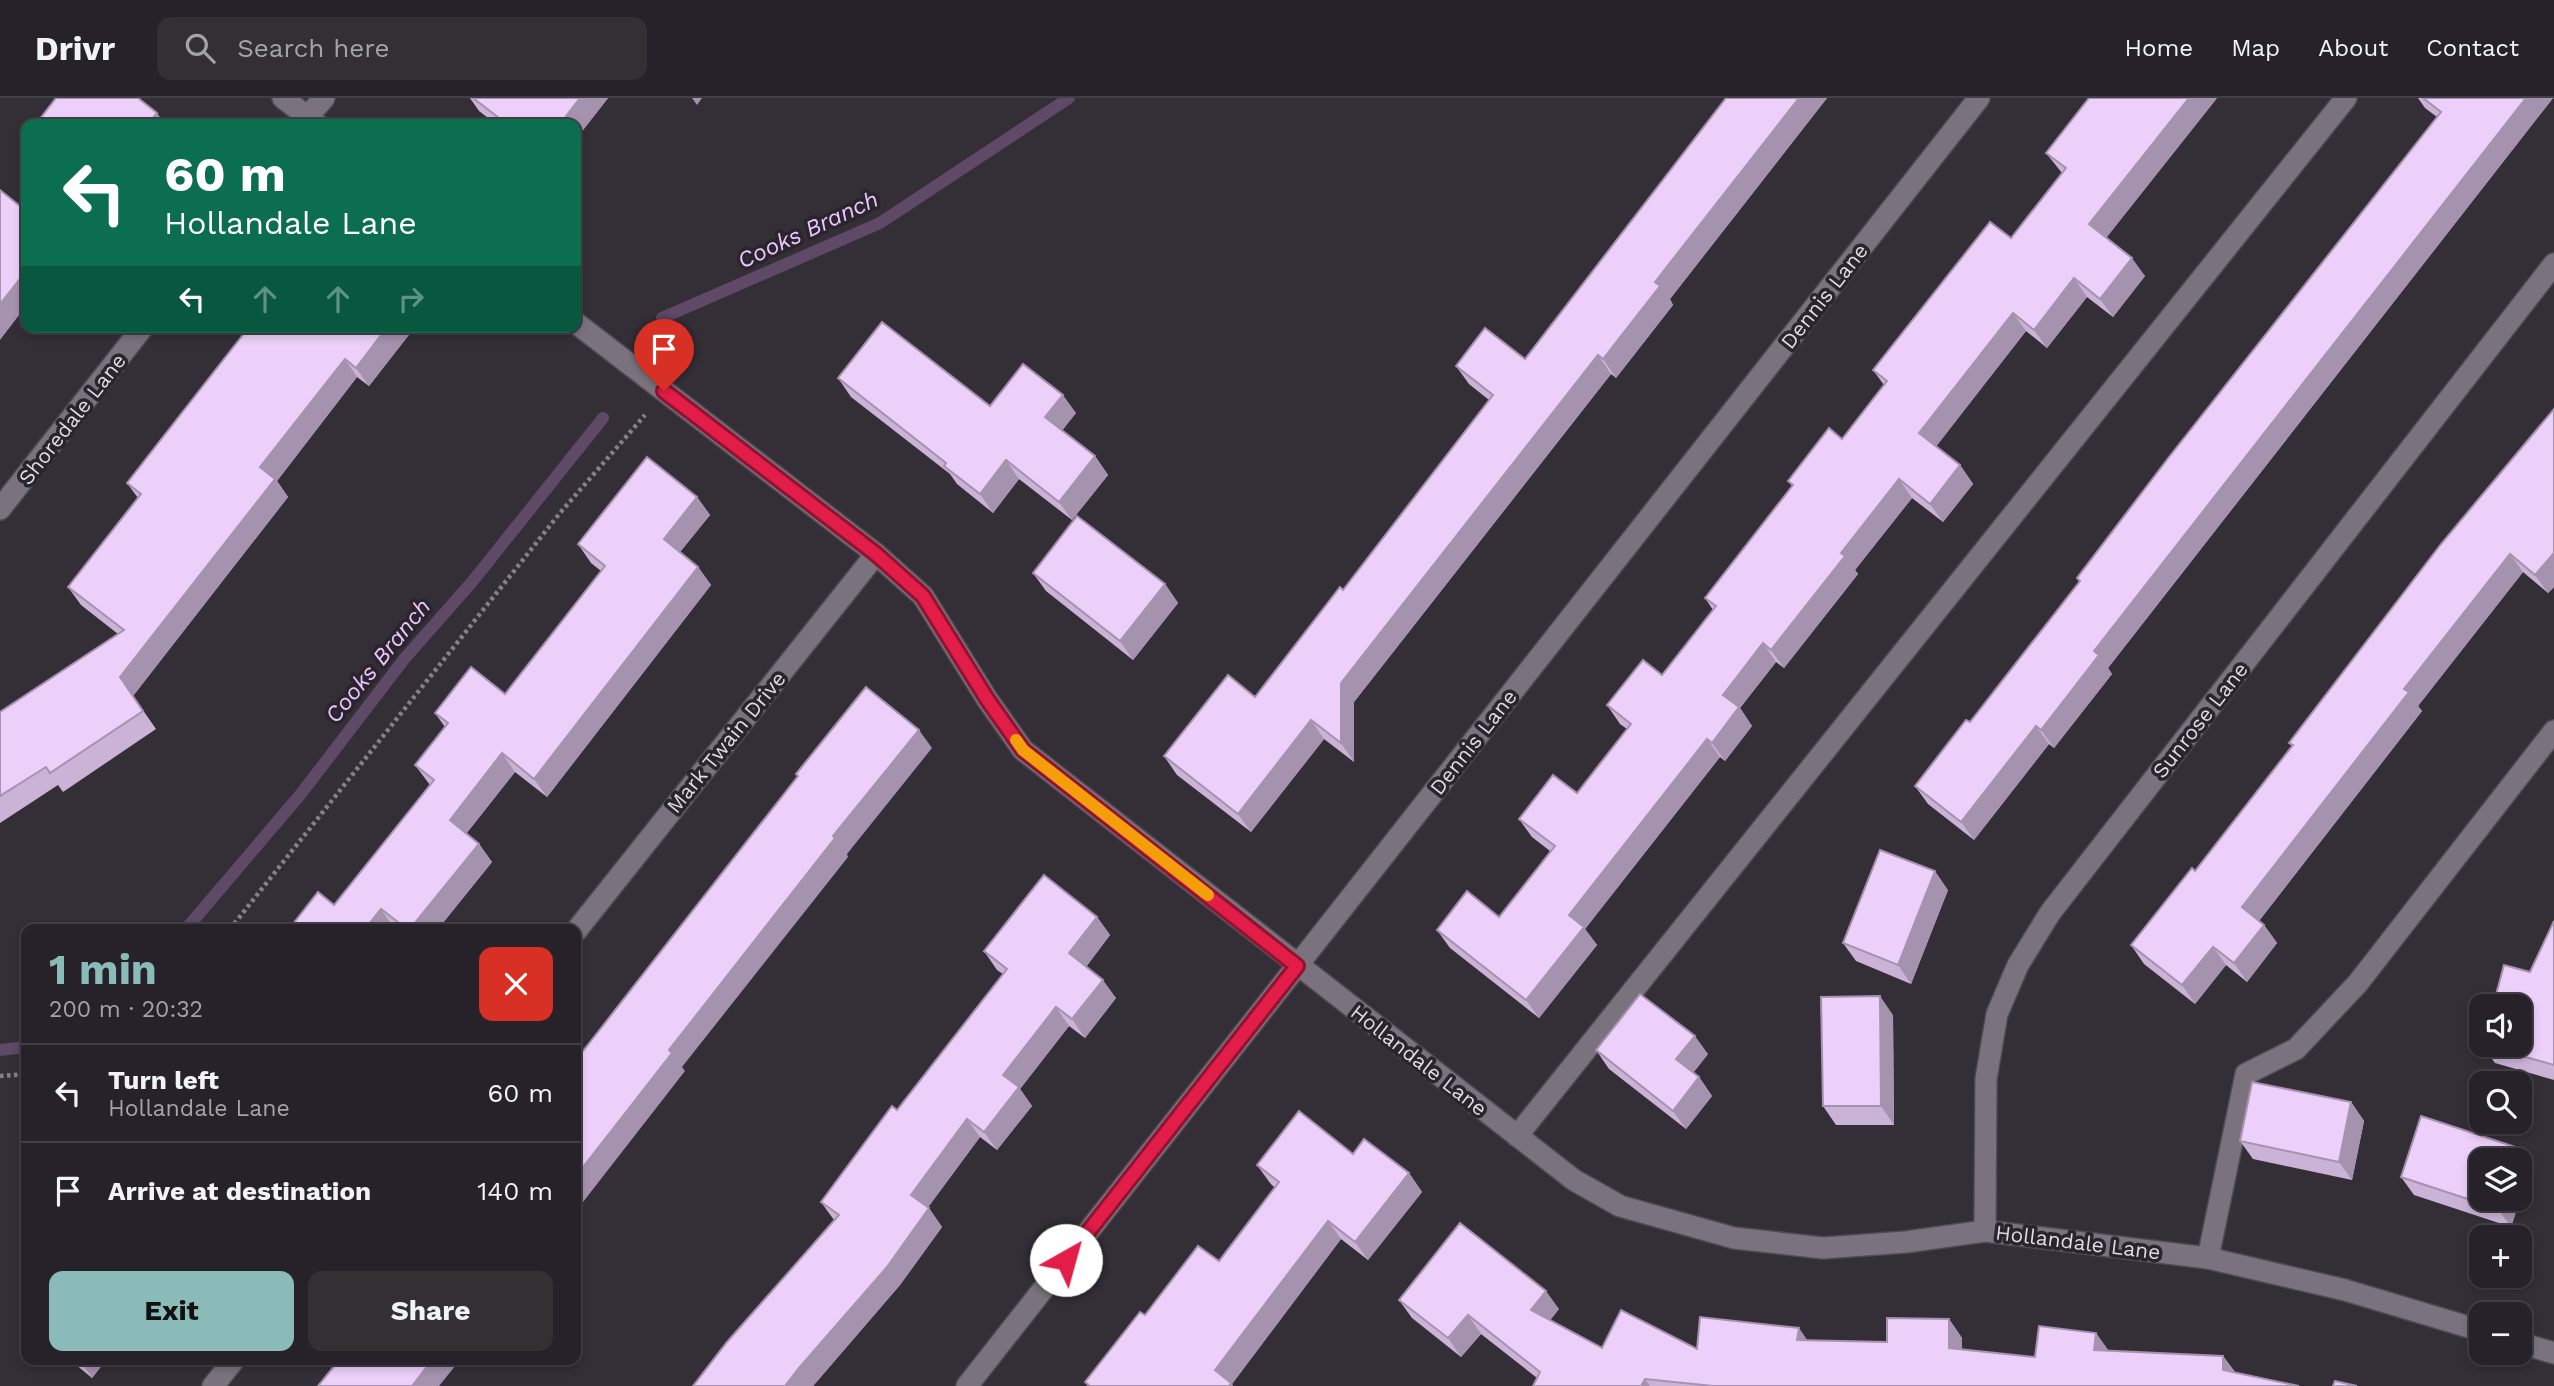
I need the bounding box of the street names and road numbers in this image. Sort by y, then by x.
street label: Dennis Lane [1775,238,1873,354]
street label: Shoredale Lane [13,348,131,490]
street label: Sunrose Lane [2147,657,2253,783]
street label: Mark Twain Drive [661,666,791,818]
street label: Dennis Lane [1424,684,1522,800]
street label: Hollandale Lane [1346,999,1492,1121]
street label: Hollandale Lane [1994,1219,2162,1265]

